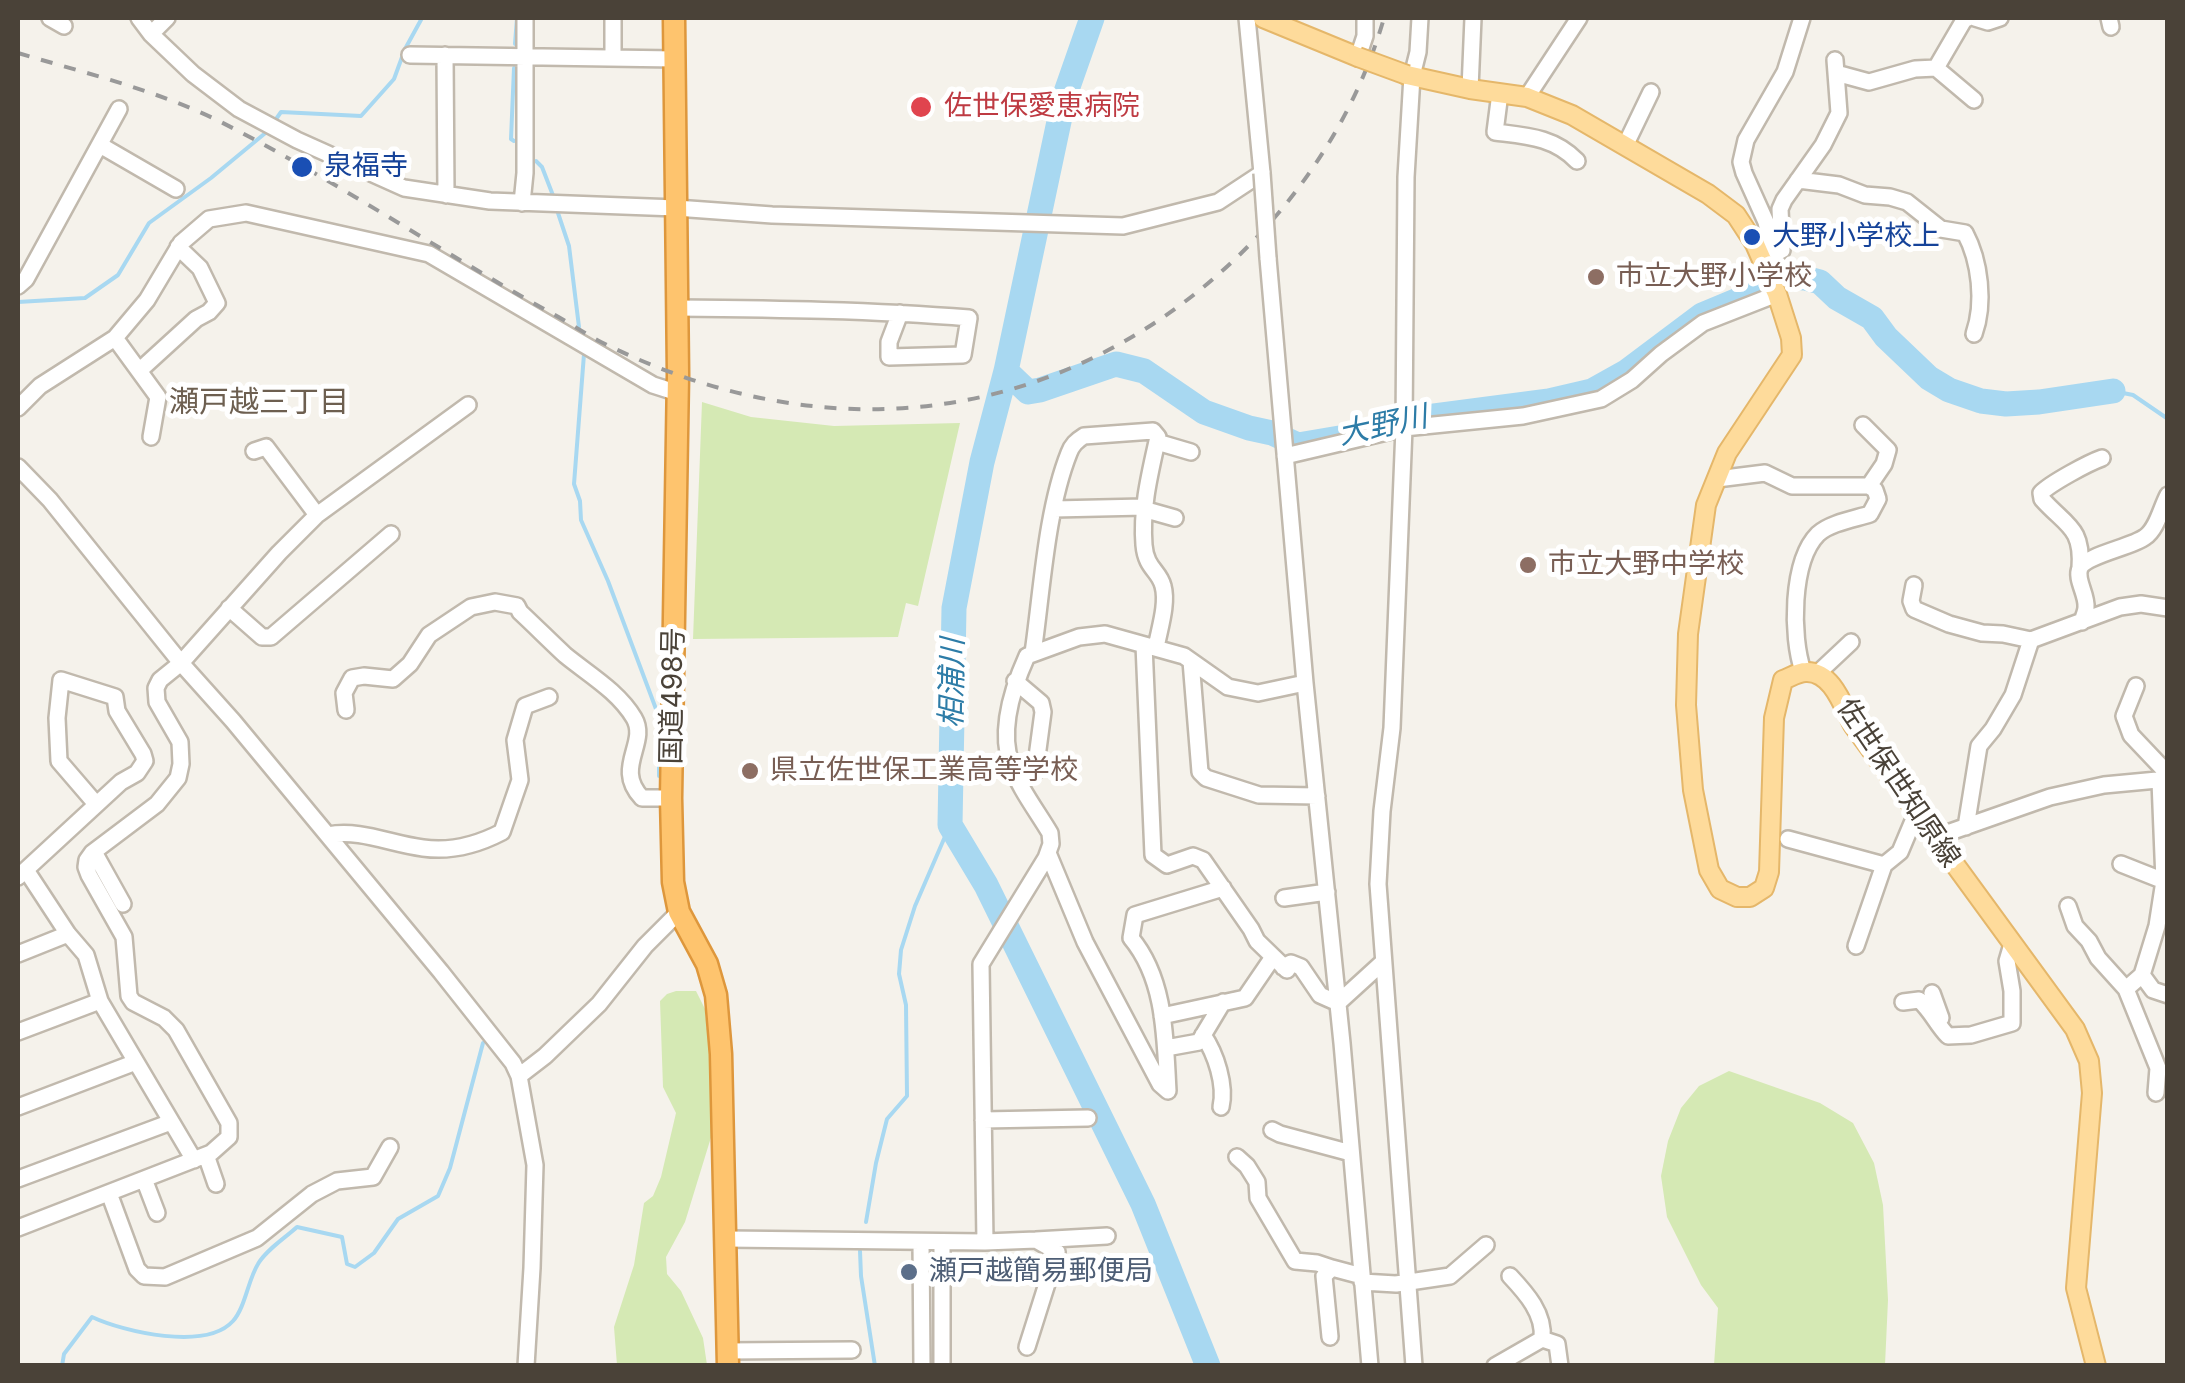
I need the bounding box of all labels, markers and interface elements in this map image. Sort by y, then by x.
place label: 佐世保愛恵病院 [944,90,1140,124]
marker: 佐世保愛恵病院 [908,94,934,120]
place label: 泉福寺 [324,150,408,184]
marker: 泉福寺 [289,154,315,180]
place label: 大野小学校上 [1772,220,1940,254]
marker: 大野小学校上 [1741,226,1763,248]
place label: 市立大野小学校 [1616,260,1812,294]
marker: 市立大野小学校 [1585,266,1607,288]
district label: 瀬戸越三丁目 [169,385,349,421]
water label: 大野川 [1335,399,1431,453]
place label: 市立大野中学校 [1548,548,1744,582]
marker: 市立大野中学校 [1517,554,1539,576]
street label: 国道498号 [655,627,691,765]
water label: 相浦川 [934,638,972,728]
street label: 佐世保世知原線 [1829,692,1967,874]
place label: 県立佐世保工業高等学校 [770,754,1078,788]
marker: 県立佐世保工業高等学校 [739,760,761,782]
place label: 瀬戸越簡易郵便局 [929,1255,1153,1289]
marker: 瀬戸越簡易郵便局 [898,1261,920,1283]

